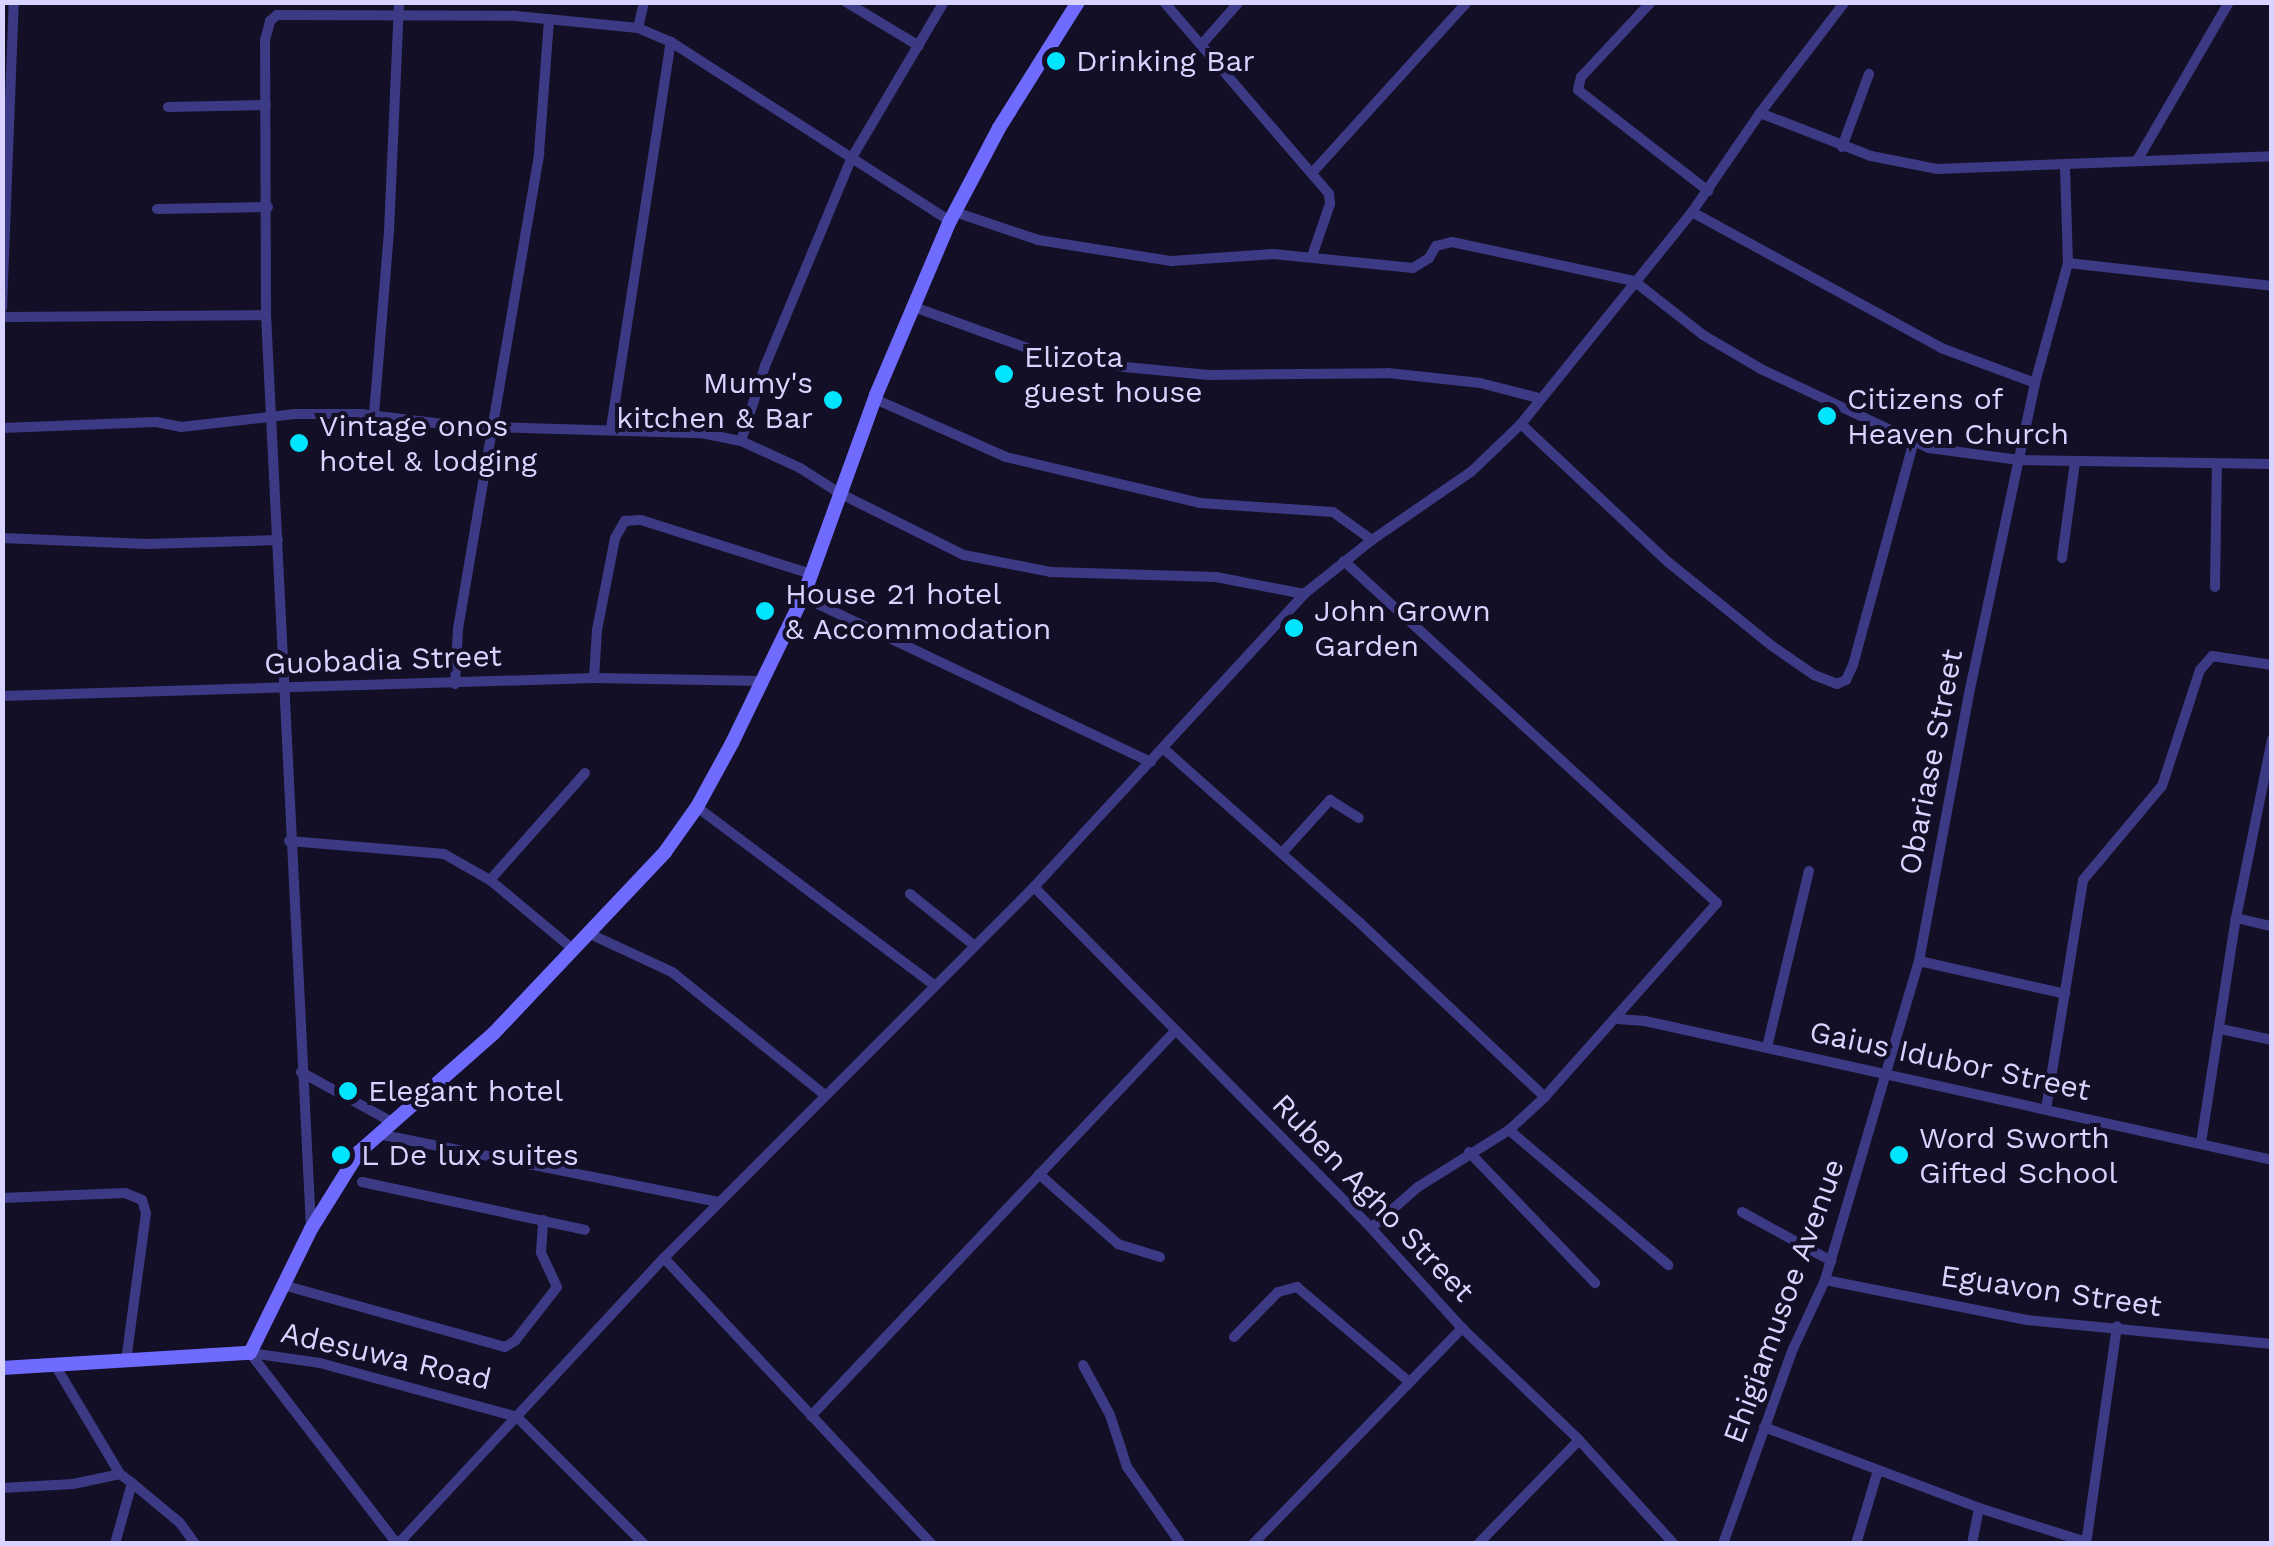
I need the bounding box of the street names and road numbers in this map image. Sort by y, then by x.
street label: Guobadia Street [263,638,503,682]
street label: Obariase Street [1891,646,1971,878]
street label: Gaius Idubor Street [1806,1014,2094,1108]
street label: Ruben Agho Street [1264,1086,1482,1310]
street label: Ehigiamusoe Avenue [1716,1153,1852,1449]
street label: Eguavon Street [1938,1258,2164,1324]
street label: Adesuwa Road [277,1314,495,1398]

